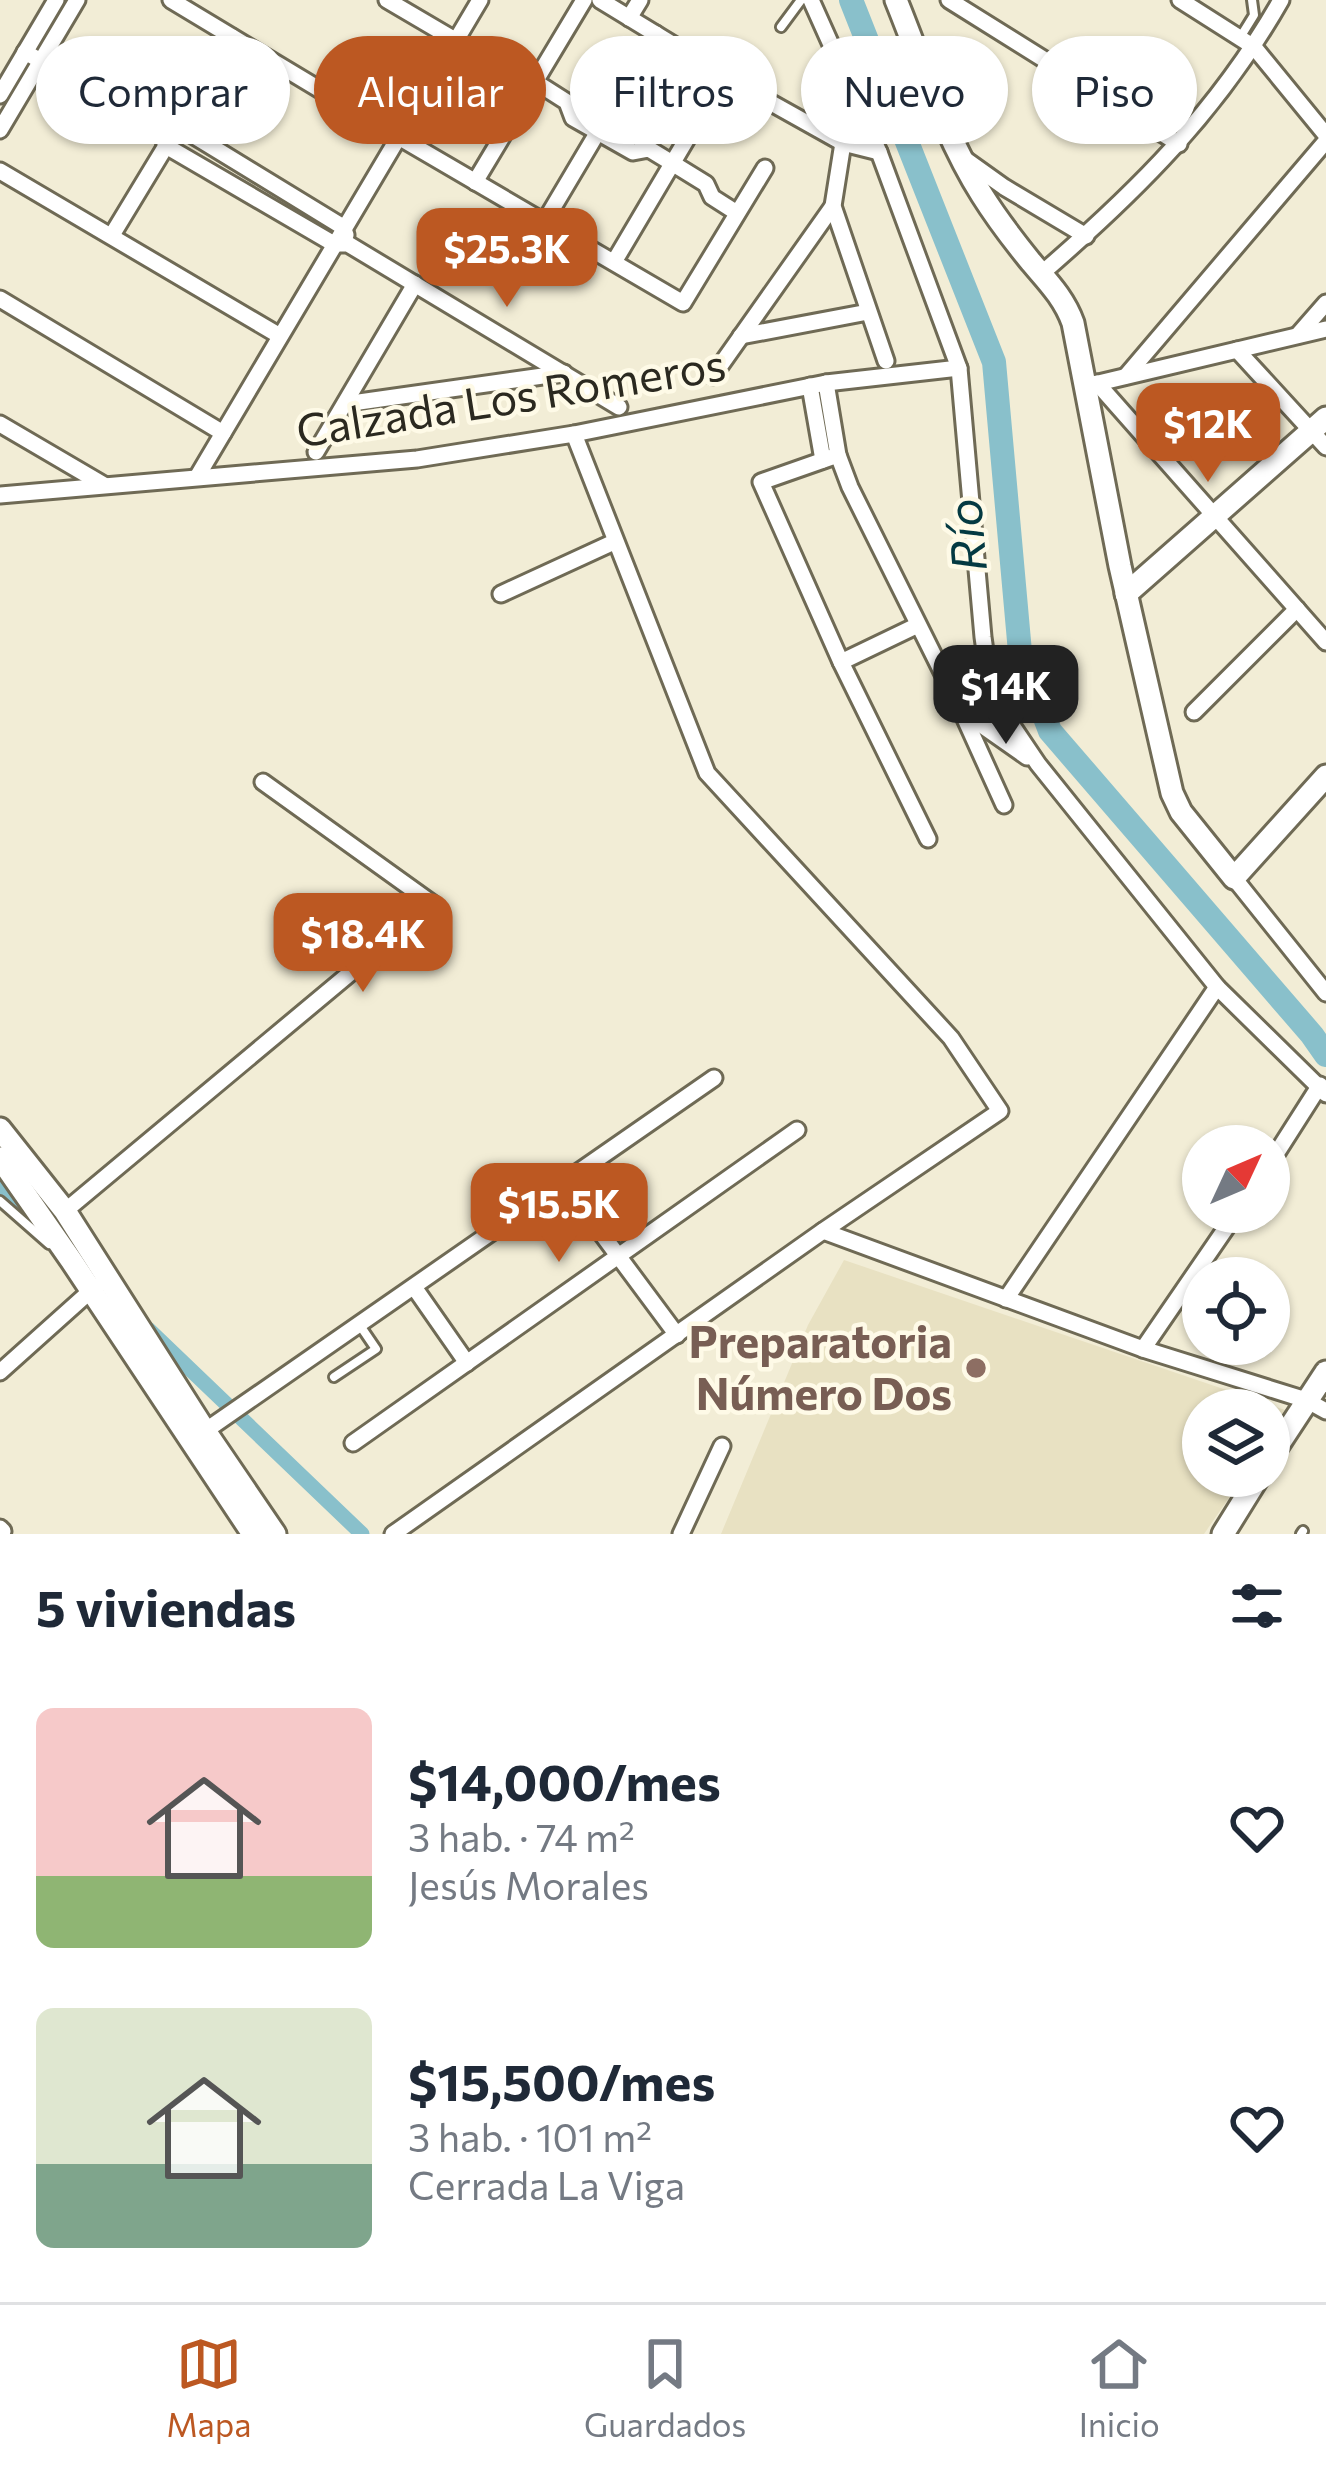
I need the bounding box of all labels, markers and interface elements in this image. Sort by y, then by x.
chip: Comprar [36,36,290,144]
chip: Alquilar [314,36,546,144]
chip: Filtros [570,36,777,144]
chip: Nuevo [801,36,1008,144]
chip: Piso [1032,36,1197,144]
pin: $25.3K [409,208,605,310]
text: $25.3K [443,223,571,271]
street label: Calzada Los Romeros [292,334,729,457]
pin: $12K [1137,383,1279,485]
text: $12K [1163,398,1253,446]
water label: Río [932,496,997,574]
pin: $14K [935,645,1077,747]
text: $14K [960,660,1052,708]
pin: $18.4K [265,893,461,995]
text: $18.4K [301,908,425,956]
north arrow [1182,1125,1290,1233]
map controls [1182,1125,1290,1497]
pin: $15.5K [461,1163,657,1265]
text: $15.5K [498,1178,620,1226]
button: locate [1182,1257,1290,1365]
place label: Preparatoria Número Dos [688,1312,952,1419]
marker: Preparatoria Número Dos [963,1355,989,1381]
button: layers [1182,1389,1290,1497]
icon: filters [1224,1573,1290,1639]
text: 5 viviendas [36,1575,296,1638]
text: $14,000/mes [408,1749,721,1812]
icon: home [132,1756,276,1900]
icon: heart [1224,1795,1290,1861]
text: 3 hab. · 74 m² [408,1812,635,1860]
text: Jesús Morales [408,1860,649,1908]
text: $15,500/mes [408,2049,715,2112]
icon: home [132,2056,276,2200]
icon: heart [1224,2095,1290,2161]
text: 3 hab. · 101 m² [408,2112,652,2160]
text: Cerrada La Viga [408,2160,685,2208]
tab: Mapa [166,2331,252,2444]
tab: Guardados [584,2331,746,2444]
tab: Inicio [1079,2331,1160,2444]

